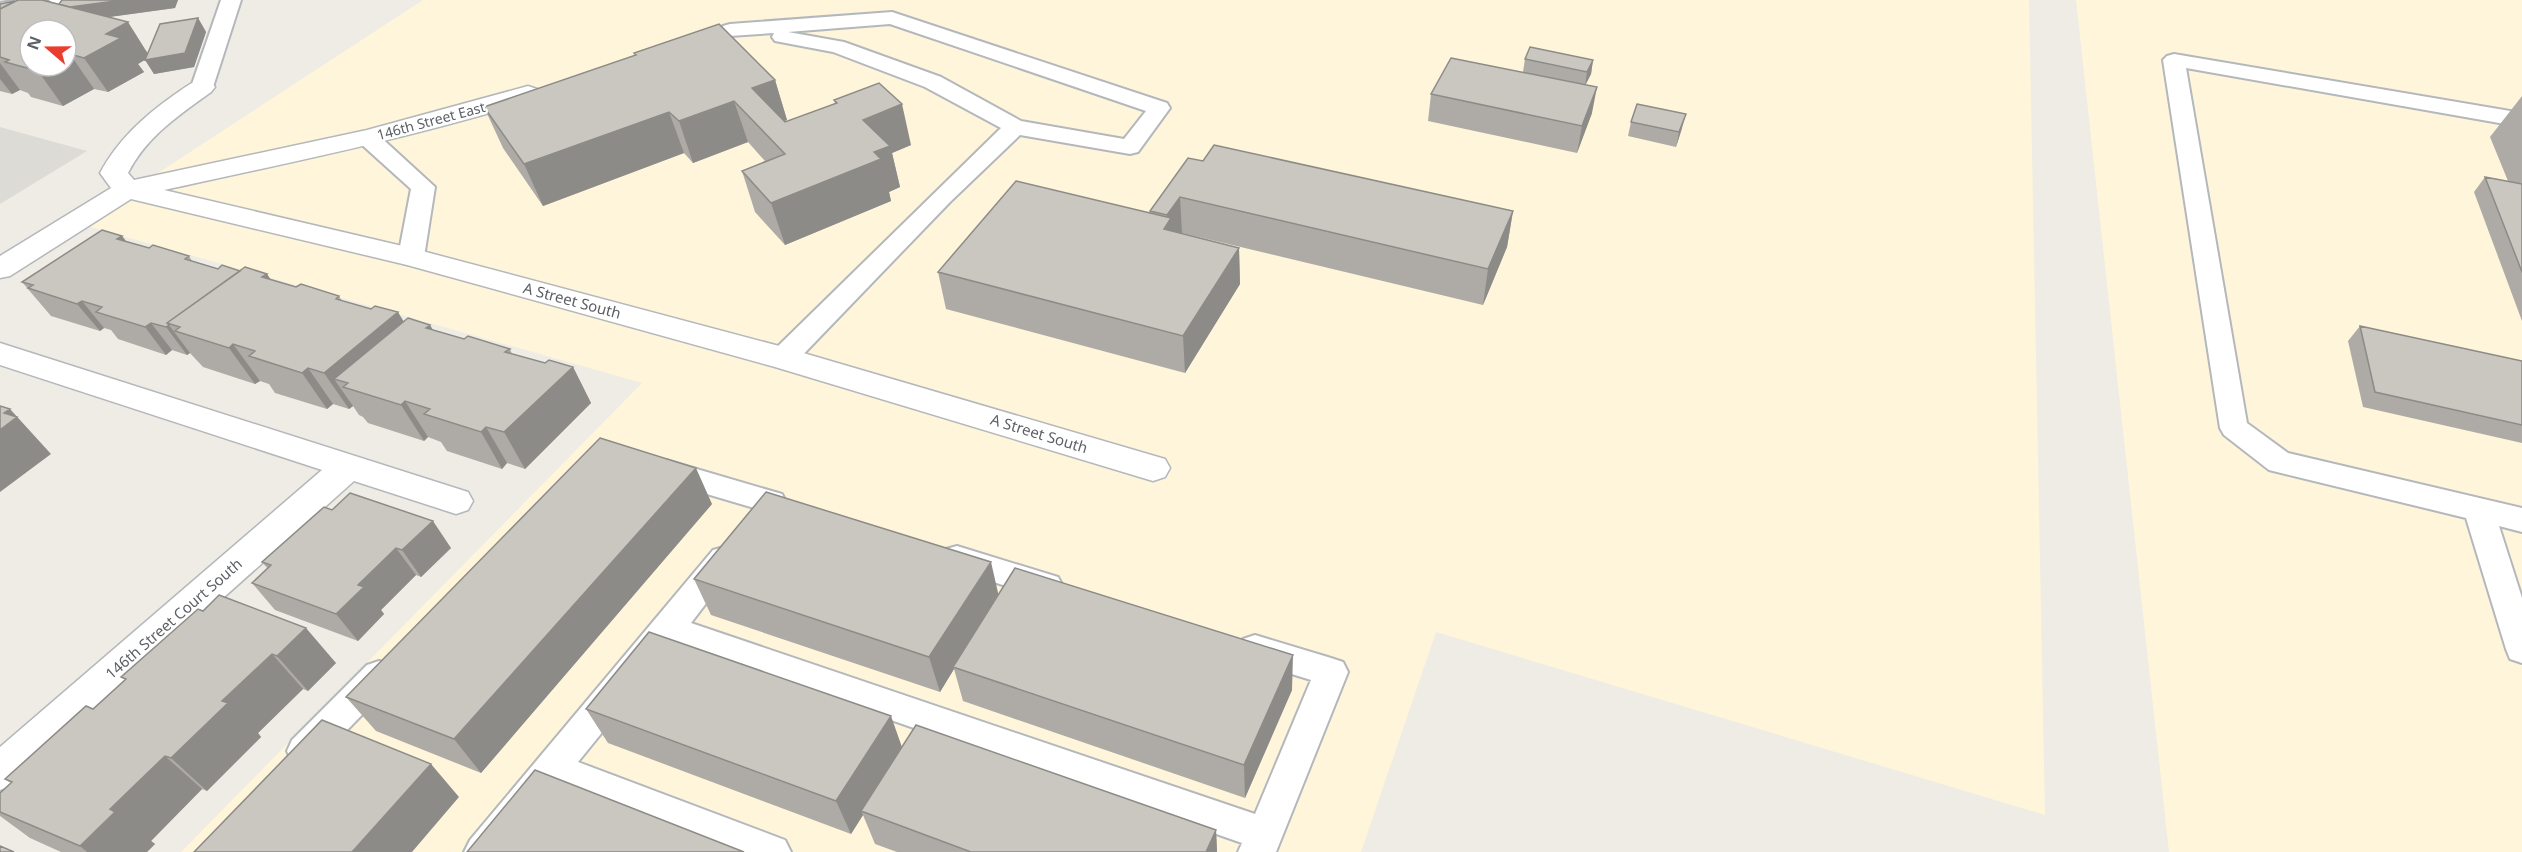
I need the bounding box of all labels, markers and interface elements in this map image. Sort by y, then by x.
north arrow [18,18,78,78]
text: N [21,33,46,53]
street label: 146th Street East [375,97,487,144]
street label: A Street South [521,277,623,323]
street label: A Street South [988,409,1090,457]
street label: 146th Street Court South [101,553,246,683]

